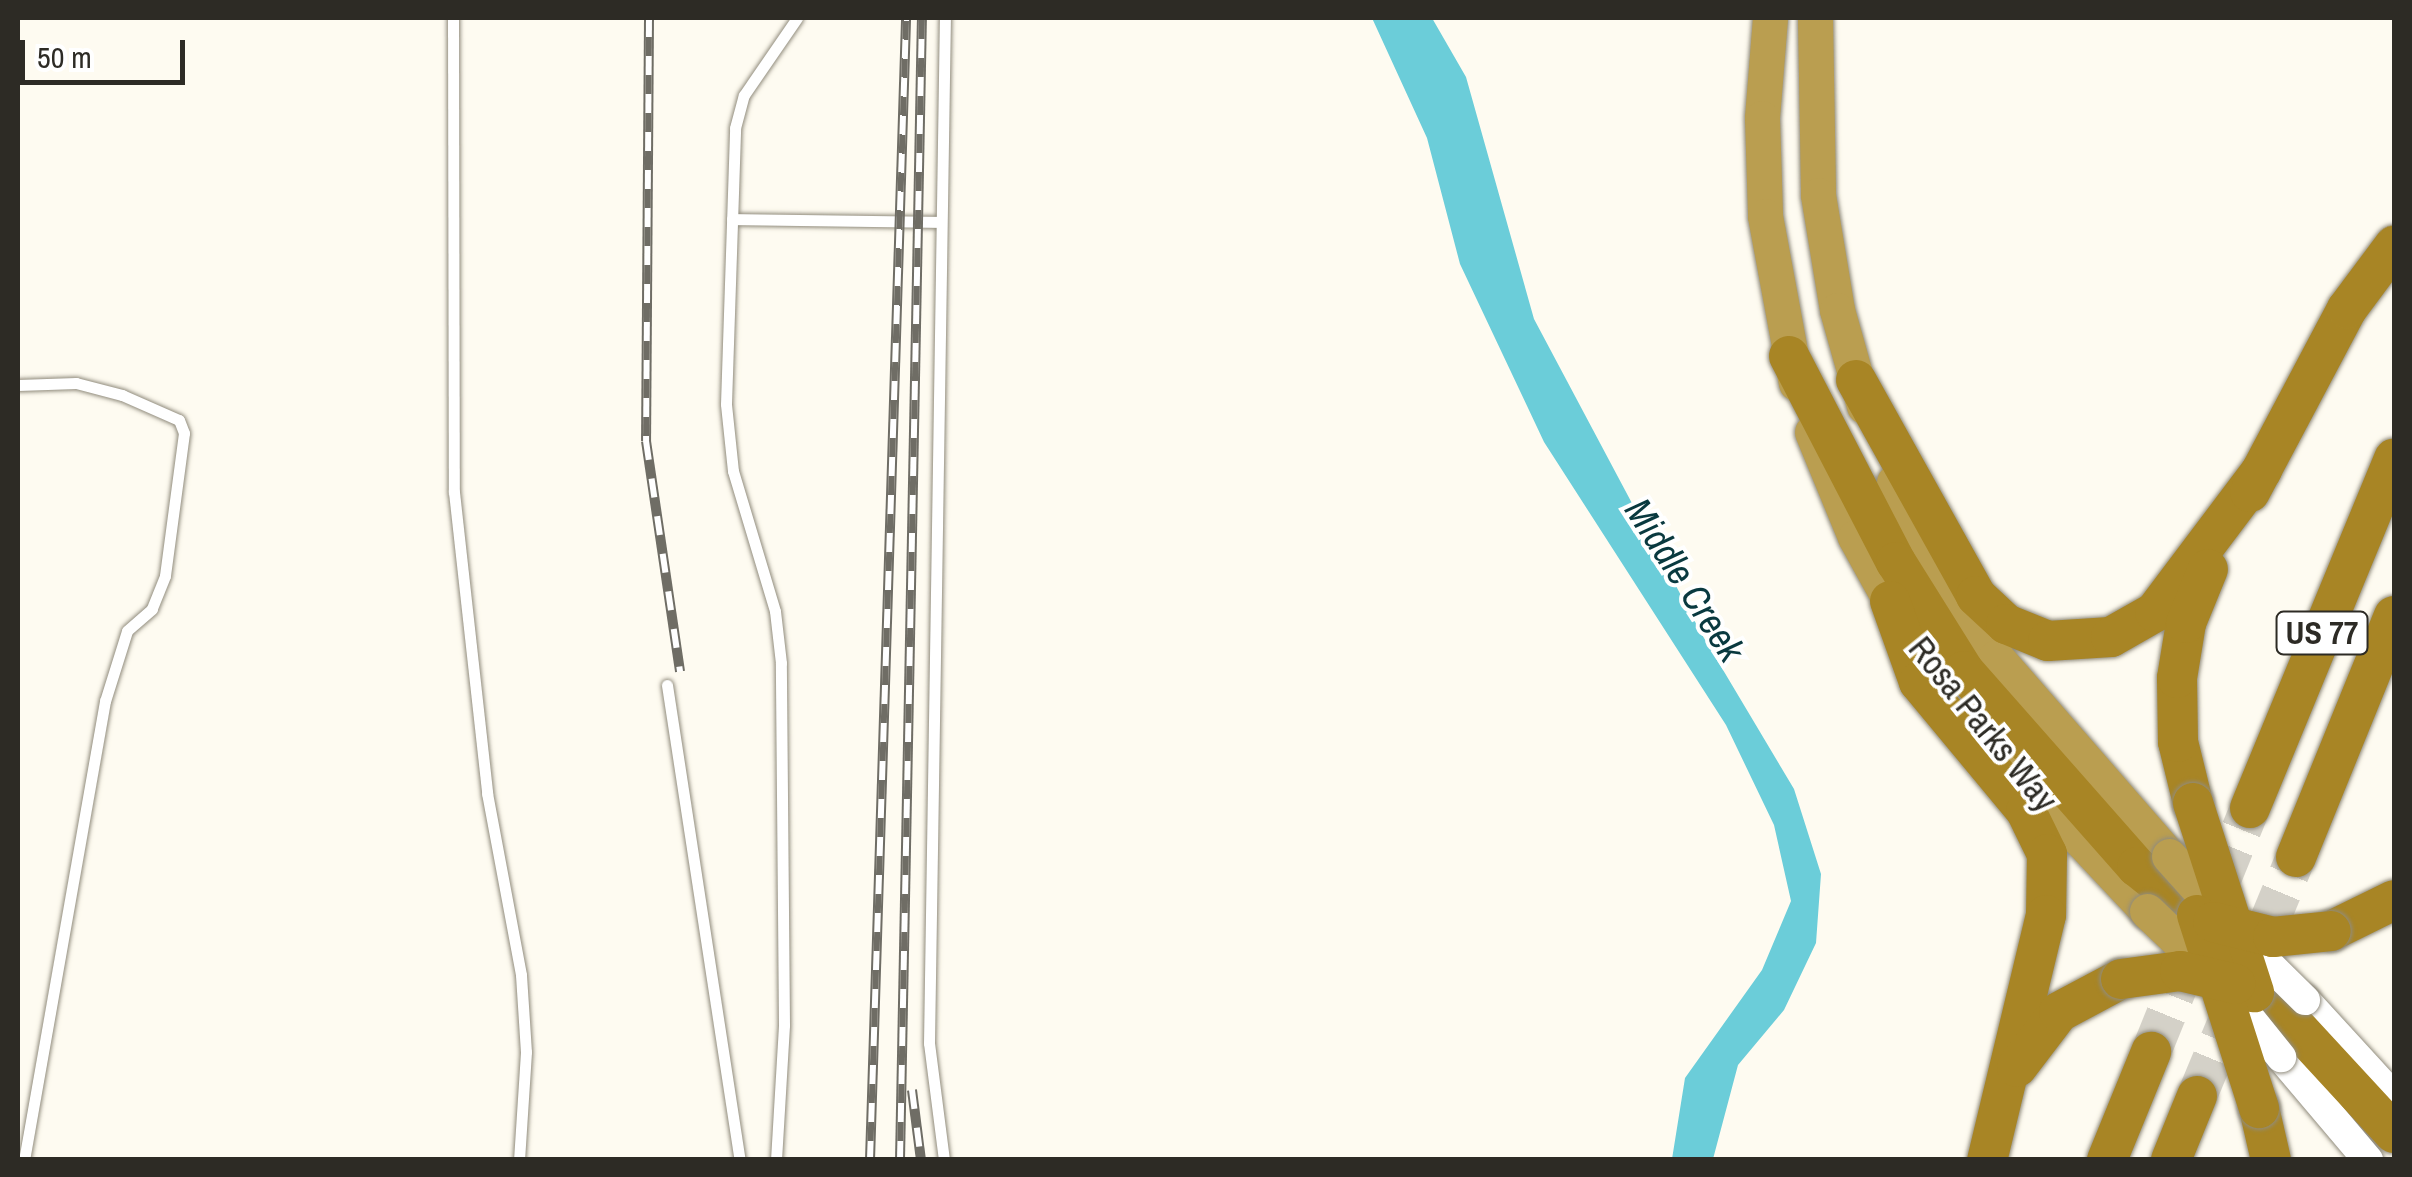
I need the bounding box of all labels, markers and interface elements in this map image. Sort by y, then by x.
scale bar [25,20,190,82]
text: 50 m [37,37,92,77]
water label: Middle Creek [1615,490,1755,670]
road number: US 77 [2274,606,2370,660]
street label: Rosa Parks Way [1900,628,2066,820]

